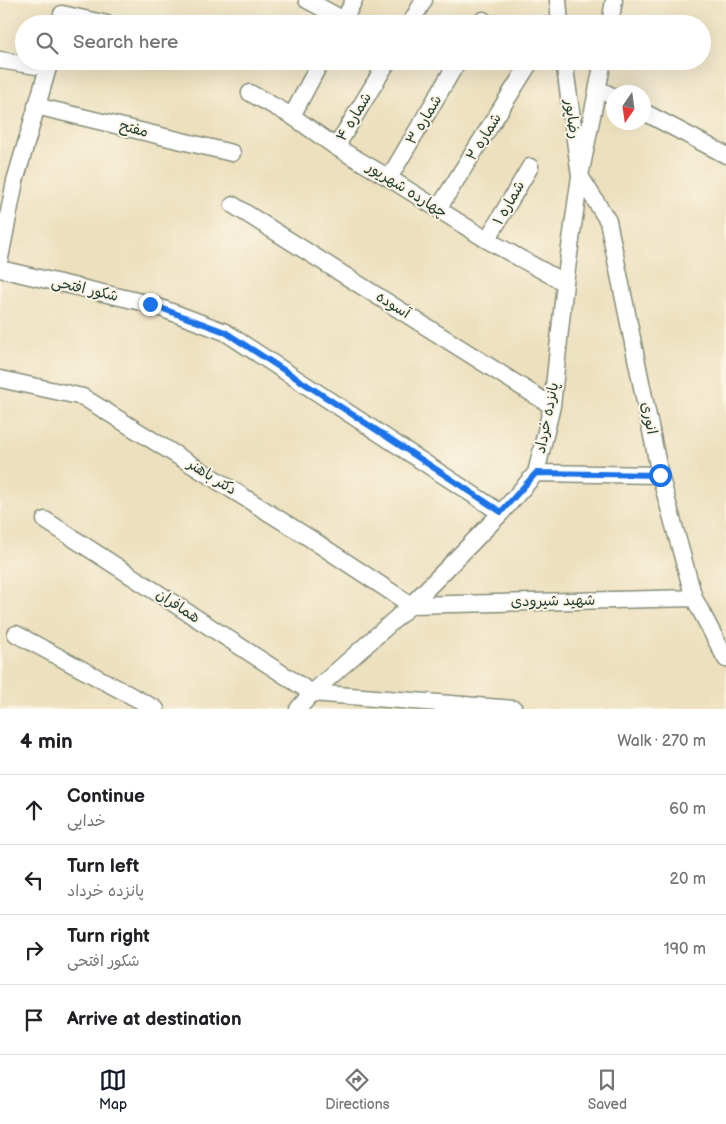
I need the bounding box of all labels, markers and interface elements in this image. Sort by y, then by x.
search box [15,15,711,70]
icon: search [33,29,61,57]
text: Search here [73,31,178,54]
north arrow [606,85,651,130]
street label: شماره ۴ [332,89,376,145]
street label: شماره ۳ [402,92,446,148]
street label: رضاپور [560,97,584,140]
street label: شماره ۲ [462,110,506,164]
street label: مفتح [118,116,150,142]
street label: چهارده شهریور [362,157,451,222]
street label: شماره ۱ [489,177,529,229]
street label: شکور افتحی [50,272,120,306]
street label: آسوده [372,287,415,324]
route end [139,293,162,316]
street label: پانزده خرداد [531,381,563,455]
street label: انوری [637,400,661,436]
street label: دکتر باهنر [182,454,240,499]
route start [649,464,672,487]
street label: همافران [152,585,204,627]
street label: شهید شیرودی [510,591,596,611]
text: 4 min [20,729,73,754]
text: Walk · 270 m [617,732,706,751]
text: Continue [67,785,145,808]
icon: ahead [20,796,48,824]
text: 60 m [669,800,706,819]
text: خدایی [67,812,106,831]
text: Turn left [67,855,139,878]
icon: left [20,866,48,894]
text: 20 m [670,870,706,889]
text: پانزده خرداد [67,882,144,901]
text: Turn right [67,925,150,948]
icon: right [20,936,48,964]
text: 190 m [664,940,706,959]
text: شکور افتحی [67,952,140,971]
icon: arrive [20,1006,48,1034]
text: Arrive at destination [67,1008,242,1031]
tab: Map [99,1066,127,1113]
tab: Directions [325,1066,390,1113]
tab: Saved [588,1066,627,1113]

